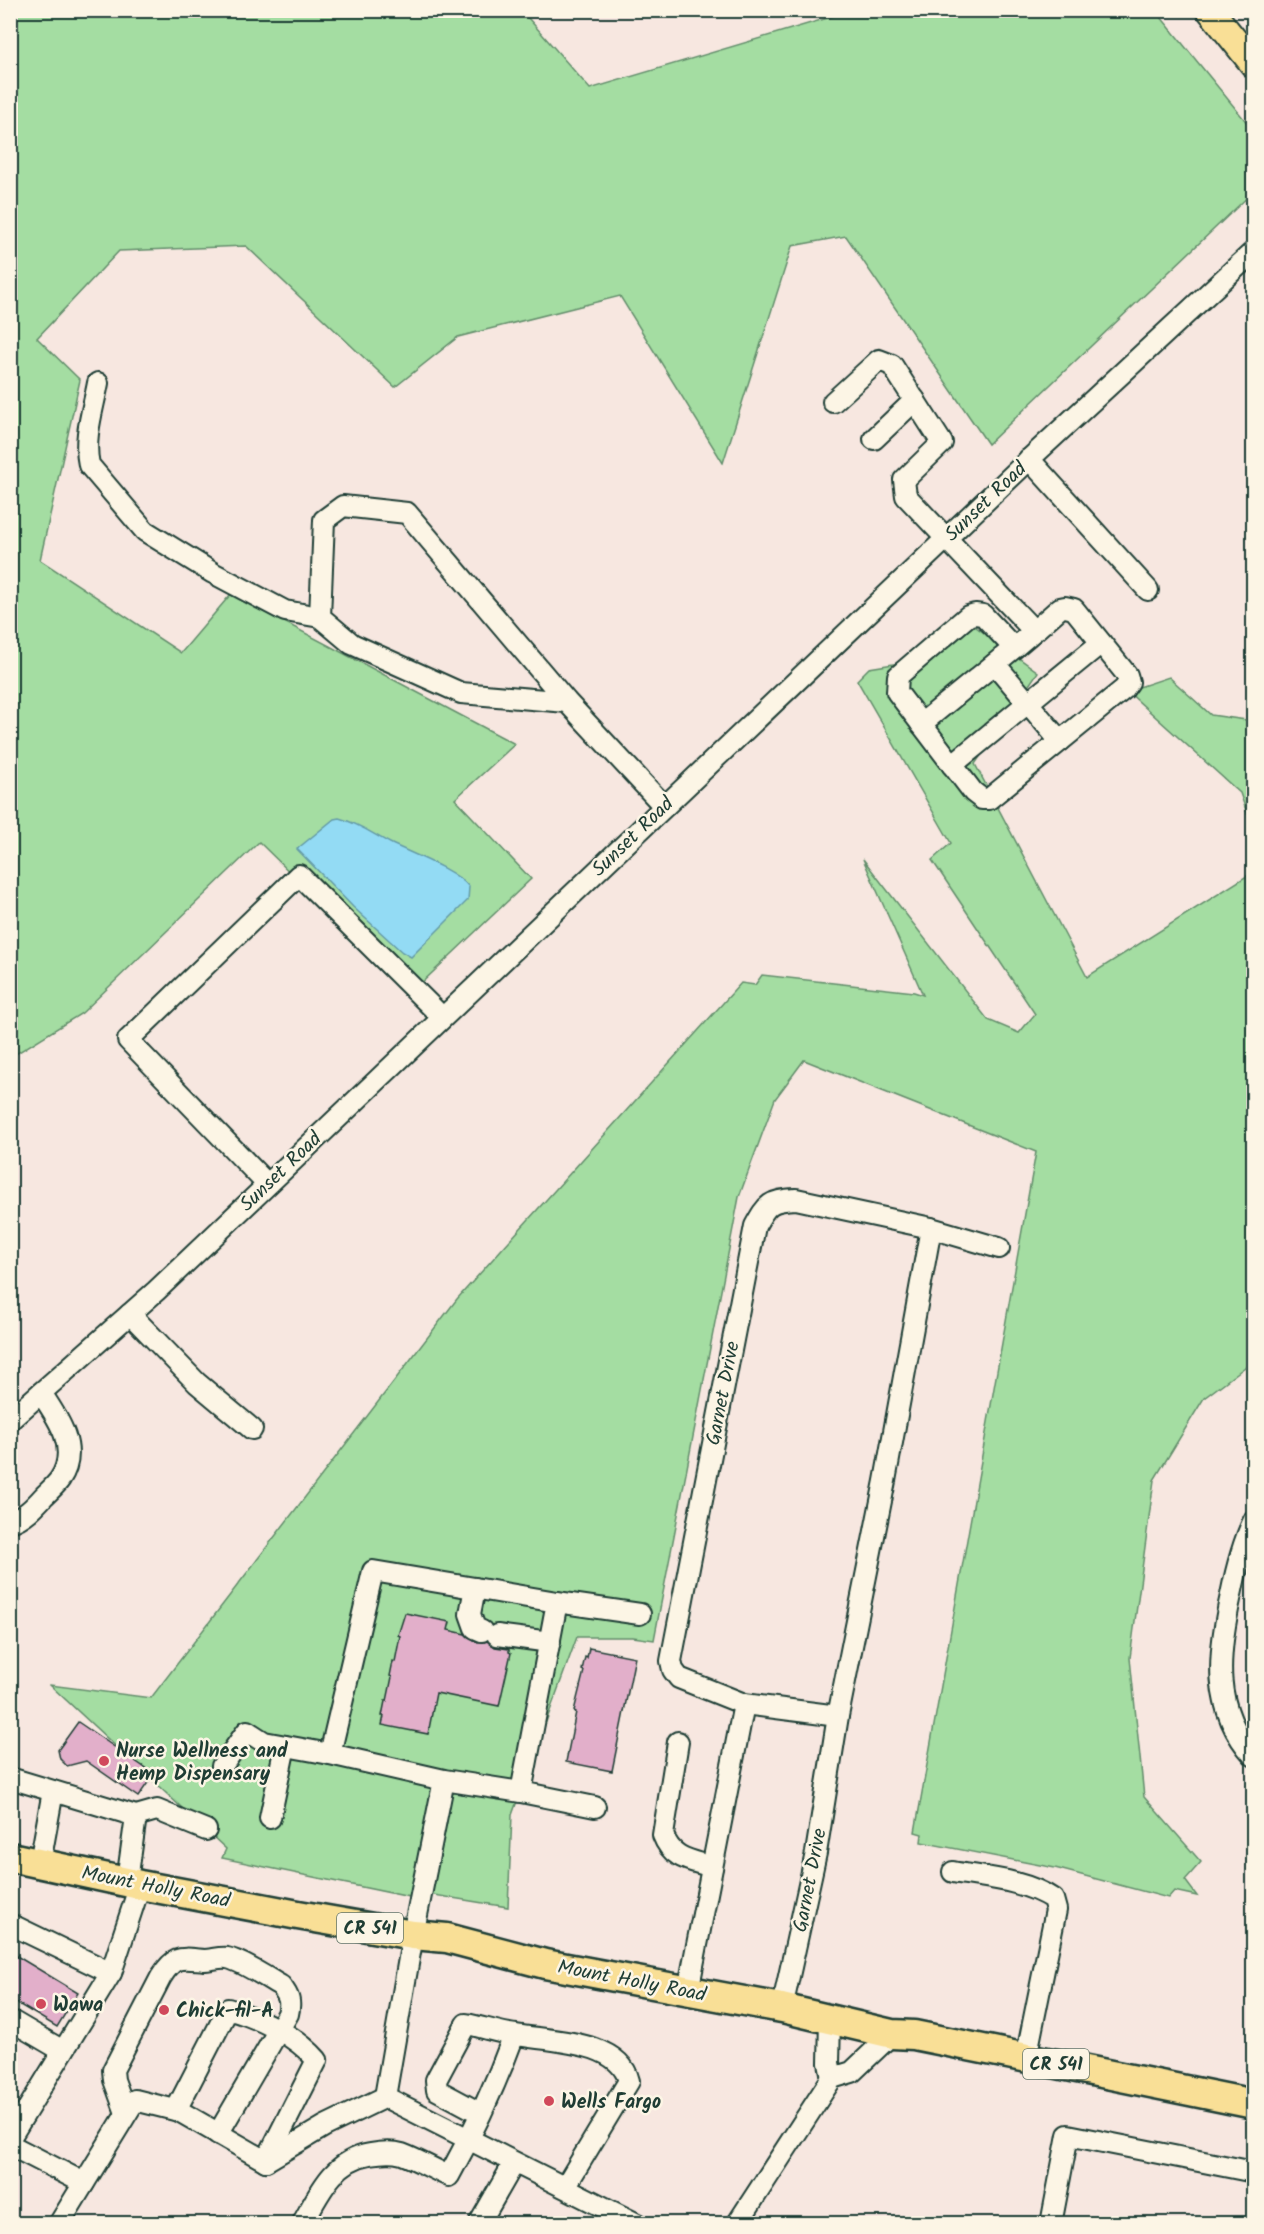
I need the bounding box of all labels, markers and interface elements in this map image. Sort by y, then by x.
street label: Sunset Road [938,454,1036,550]
street label: Sunset Road [585,789,683,885]
street label: Sunset Road [233,1124,331,1220]
street label: Garnet Drive [698,1339,750,1448]
place label: Nurse Wellness and Hemp Dispensary [116,1736,289,1791]
marker: Nurse Wellness and Hemp Dispensary [97,1754,111,1768]
street label: Garnet Drive [785,1826,837,1935]
street label: Mount Holly Road [79,1858,234,1918]
road number: CR 541 [337,1913,403,1943]
street label: Mount Holly Road [555,1952,710,2012]
place label: Wawa [53,1990,103,2022]
place label: Chick-fil-A [176,1996,274,2028]
marker: Wawa [34,1997,48,2011]
marker: Chick-fil-A [157,2003,171,2017]
road number: CR 541 [1023,2049,1089,2079]
place label: Wells Fargo [561,2087,661,2119]
marker: Wells Fargo [542,2094,556,2108]

